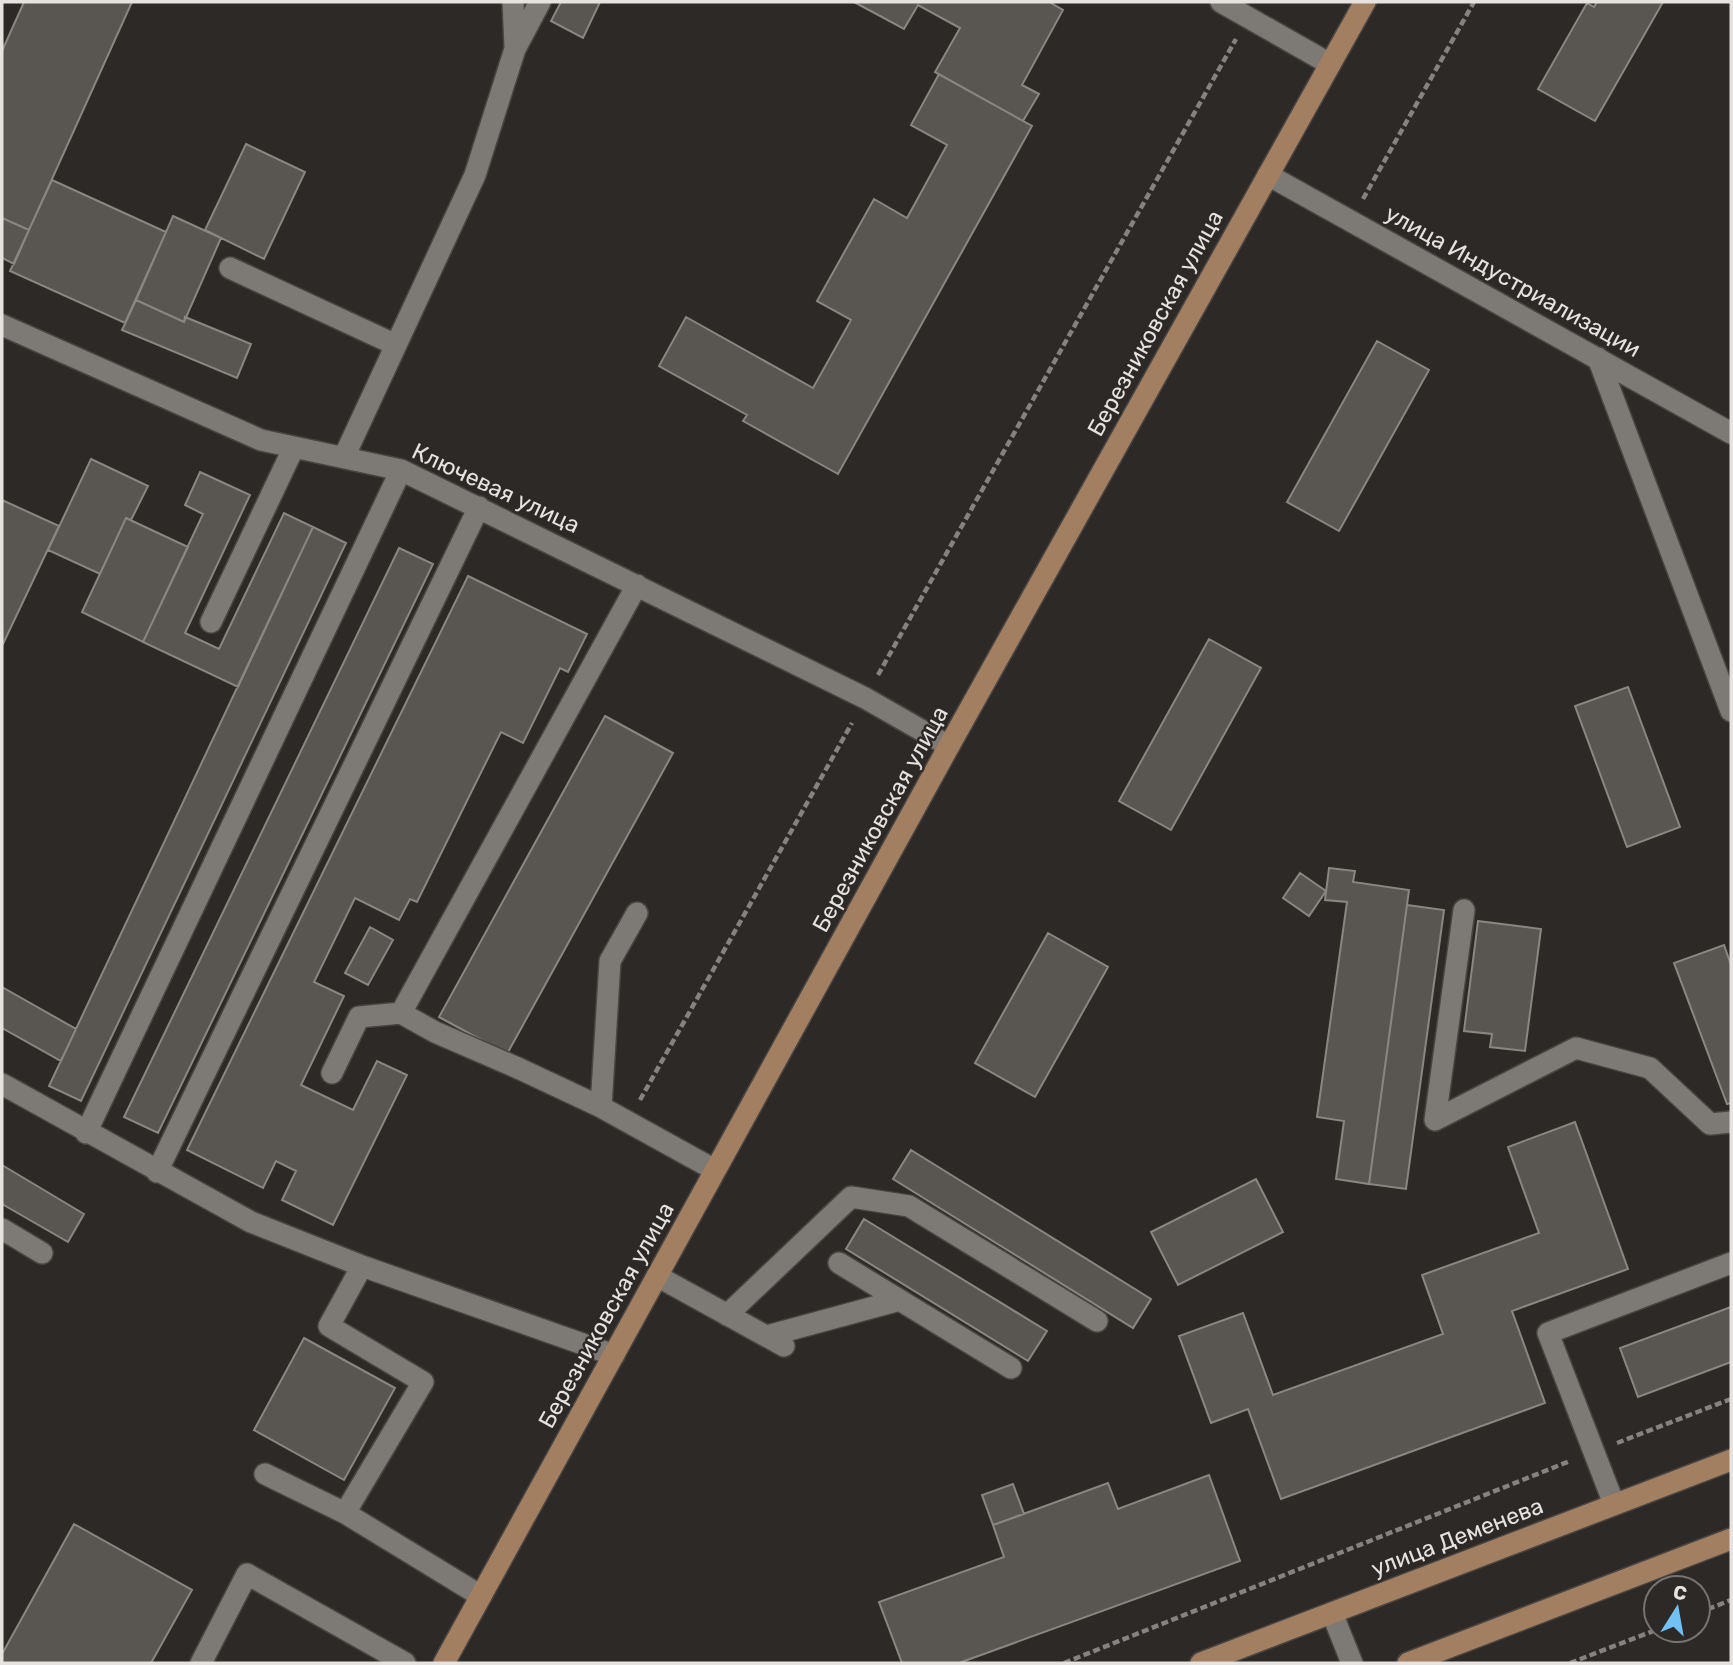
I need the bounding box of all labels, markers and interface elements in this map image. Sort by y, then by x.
street label: улица Индустриализации [1380,199,1646,363]
street label: Березниковская улица [1081,205,1229,441]
street label: Ключевая улица [408,437,584,539]
street label: Березниковская улица [806,701,954,937]
street label: Березниковская улица [532,1197,680,1433]
street label: улица Деменева [1367,1491,1547,1583]
north arrow [1642,1574,1712,1644]
text: С [1671,1580,1689,1605]

